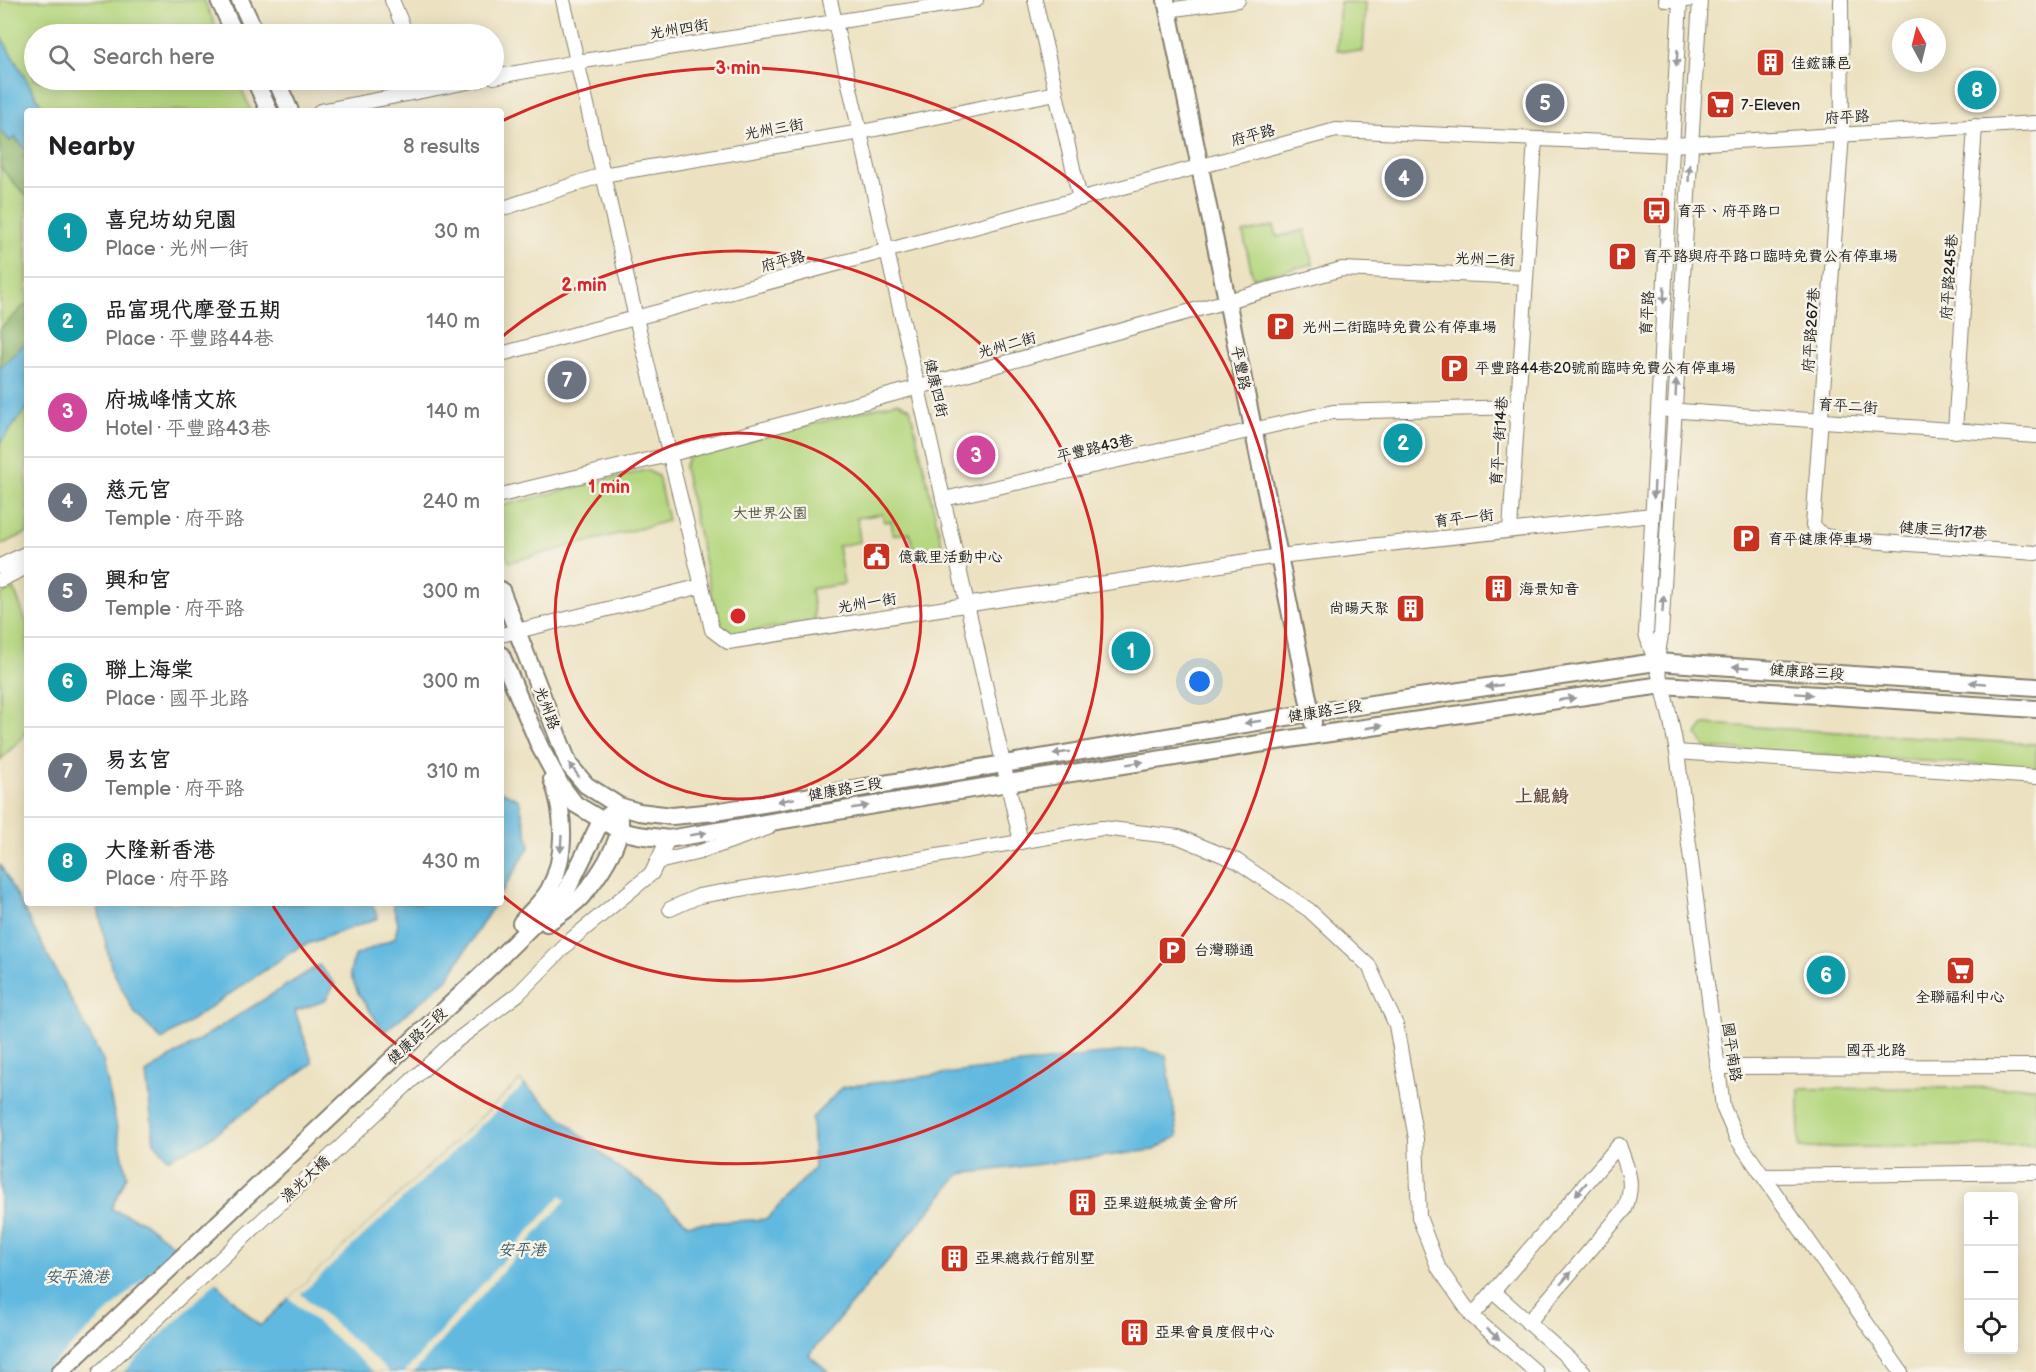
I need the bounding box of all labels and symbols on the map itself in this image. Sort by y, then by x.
street label: 光州四街 [648,15,710,44]
north arrow [1892,18,1946,72]
building icon: 佳鋐謙邑 [1754,47,1786,79]
one-way arrow [1673,49,1682,68]
place label: 佳鋐謙邑 [1791,54,1851,73]
text: 3 min [715,58,761,79]
pin: 8 [1958,68,1996,112]
pin: 5 [1526,80,1564,126]
supermarket icon: 7-Eleven [1704,89,1736,121]
place label: 7-Eleven [1741,96,1800,115]
street label: 府平路 [1824,107,1870,128]
street label: 光州三街 [743,115,805,144]
street label: 府平路 [1229,120,1277,150]
pin: 4 [1384,156,1424,201]
one-way arrow [1684,163,1694,182]
bus stop icon: 育平、府平路口 [1640,195,1672,227]
place label: 育平、府平路口 [1677,202,1782,221]
street label: 府平路245巷 [1937,233,1962,321]
parking icon: 育平路與府平路口臨時免費公有停車場 [1606,240,1638,272]
street label: 府平路 [759,246,807,276]
place label: 育平路與府平路口臨時免費公有停車場 [1643,247,1898,266]
street label: 光州二街 [1455,249,1515,270]
text: 2 min [561,275,607,296]
one-way arrow [1660,286,1669,305]
street label: 府平路267巷 [1799,287,1824,373]
street label: 育平路 [1637,290,1658,336]
parking icon: 光州二街臨時免費公有停車場 [1265,311,1297,343]
place label: 光州二街臨時免費公有停車場 [1302,318,1497,337]
street label: 光州二街 [976,328,1039,363]
street label: 平豐路 [1227,344,1254,392]
parking icon: 平豐路44巷20號前臨時免費公有停車場 [1438,352,1470,384]
street label: 健康四街 [920,357,952,419]
pin: 7 [548,358,586,403]
place label: 平豐路44巷20號前臨時免費公有停車場 [1475,359,1736,378]
one-way arrow [1671,379,1681,398]
street label: 育平一街14巷 [1487,395,1512,487]
street label: 育平二街 [1817,395,1879,418]
pin: 2 [1384,420,1422,466]
street label: 平豐路43巷 [1055,430,1135,467]
pin: 3 [956,432,996,478]
text: 1 min [588,477,630,498]
one-way arrow [1649,480,1658,499]
park label: 大世界公園 [732,504,808,523]
street label: 育平一街 [1433,505,1495,532]
street label: 健康三街17巷 [1898,518,1988,543]
parking icon: 育平健康停車場 [1731,523,1763,555]
place label: 育平健康停車場 [1768,530,1873,549]
public building icon: 億載里活動中心 [861,541,893,573]
place label: 億載里活動中心 [898,548,1003,567]
building icon: 海景知音 [1482,573,1514,605]
place label: 海景知音 [1519,580,1579,599]
street label: 光州一街 [836,589,898,618]
building icon: 尚暘天聚 [1394,592,1426,624]
one-way arrow [1658,594,1667,613]
place label: 尚暘天聚 [1329,599,1389,618]
centre of rings [728,606,748,626]
pin: 1 [1112,628,1150,674]
street label: 健康路三段 [1769,660,1845,685]
one-way arrow [1732,663,1751,672]
your location [1185,667,1214,696]
one-way arrow [1968,678,1987,687]
one-way arrow [1485,681,1504,690]
street label: 光州路 [530,684,563,733]
one-way arrow [1795,690,1814,699]
one-way arrow [1557,695,1576,704]
street label: 健康路三段 [1287,696,1364,727]
one-way arrow [1244,718,1263,727]
one-way arrow [1364,722,1383,731]
one-way arrow [1051,749,1070,758]
one-way arrow [1126,758,1145,767]
one-way arrow [568,762,580,778]
street label: 健康路三段 [806,774,884,805]
district label: 上鯤鯓 [1515,786,1569,807]
one-way arrow [776,795,795,804]
one-way arrow [851,802,870,811]
one-way arrow [689,829,708,838]
one-way arrow [556,834,565,853]
parking icon: 台灣聯通 [1157,934,1189,966]
place label: 台灣聯通 [1194,941,1254,960]
pin: 6 [1806,952,1846,998]
supermarket icon: 全聯福利中心 [1944,954,1976,986]
place label: 全聯福利中心 [1915,988,2005,1007]
street label: 健康路三段 [383,1004,451,1069]
street label: 國平南路 [1718,1021,1745,1083]
street label: 國平北路 [1846,1041,1906,1060]
street label: 漁光大橋 [277,1152,334,1207]
one-way arrow [1574,1182,1588,1197]
building icon: 亞果遊艇城黃金會所 [1066,1187,1098,1219]
place label: 亞果遊艇城黃金會所 [1103,1194,1238,1213]
water label: 安平港 [498,1241,548,1260]
building icon: 亞果總裁行館別墅 [938,1242,970,1274]
place label: 亞果總裁行館別墅 [975,1249,1095,1268]
water label: 安平漁港 [45,1268,111,1287]
one-way arrow [1559,1271,1572,1286]
building icon: 亞果會員度假中心 [1118,1316,1150,1348]
place label: 亞果會員度假中心 [1155,1323,1275,1342]
one-way arrow [1485,1327,1500,1340]

